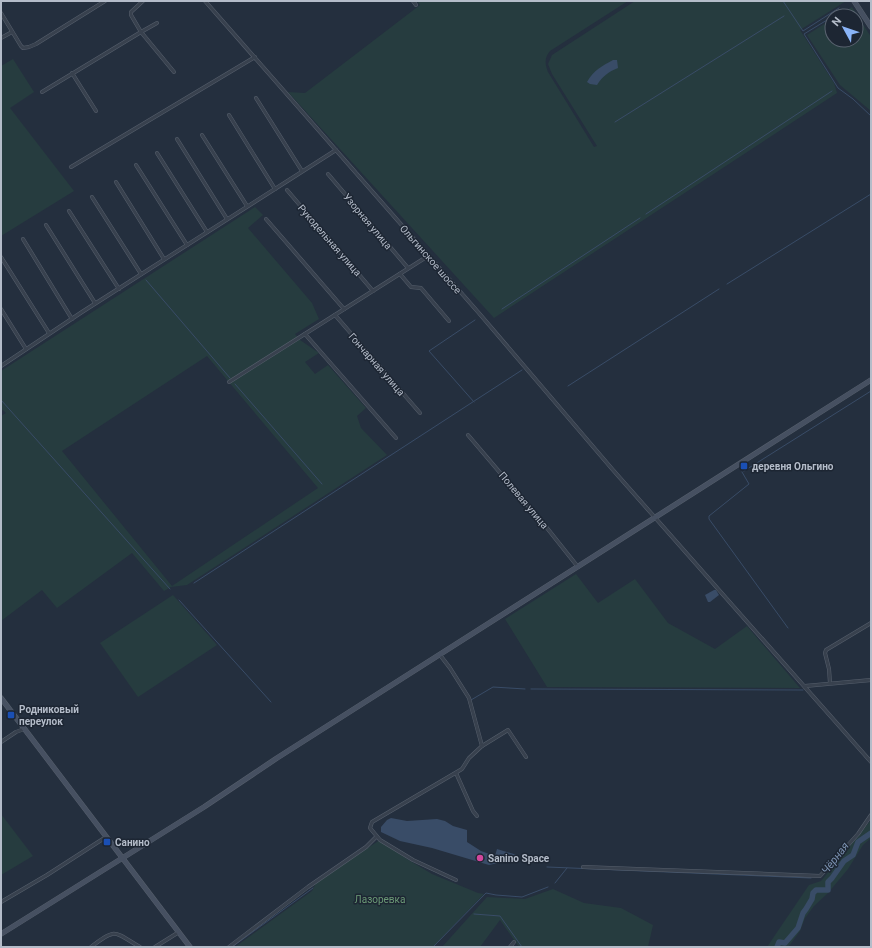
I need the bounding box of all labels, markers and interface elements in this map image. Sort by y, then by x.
north arrow [824,8,864,48]
text: N [829,15,844,29]
street label: Узорная улица [341,191,394,251]
street label: Рукодельная улица [296,202,364,278]
street label: Ольгинское шоссе [398,223,463,296]
street label: Гончарная улица [346,331,407,398]
marker: деревня Ольгино [739,461,749,471]
place label: деревня Ольгино [752,461,834,472]
street label: Полевая улица [497,470,550,531]
place label: Родниковый переулок [19,704,79,727]
marker: Родниковый переулок [6,710,16,720]
marker: Санино [102,837,112,847]
place label: Санино [115,837,150,848]
water label: Чёрная [819,840,852,877]
marker: Sanino Space [475,853,485,863]
place label: Sanino Space [488,853,550,864]
park label: Лазоревка [355,894,405,905]

